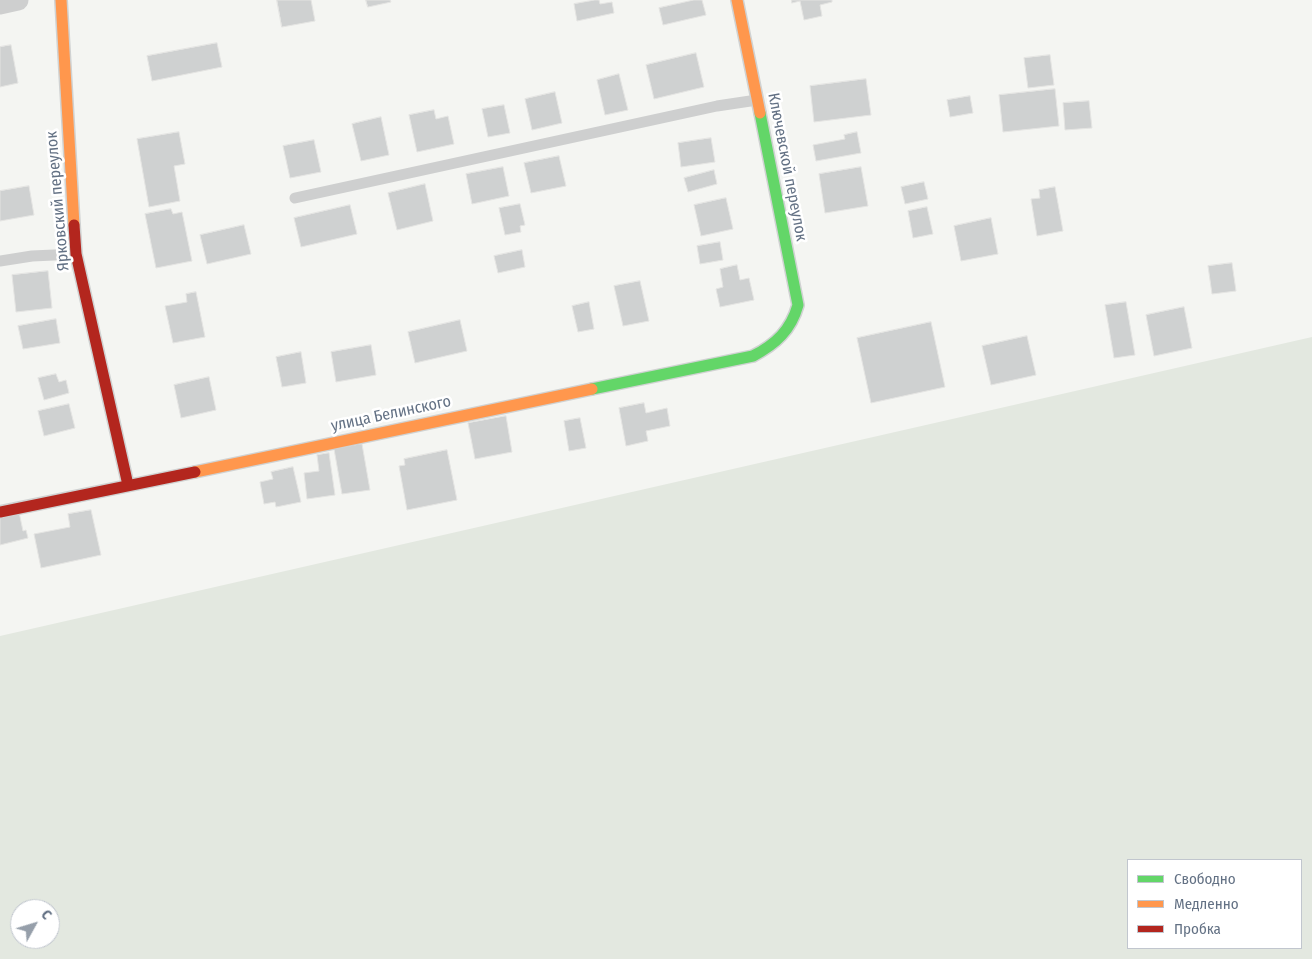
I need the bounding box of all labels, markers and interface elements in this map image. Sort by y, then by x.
street label: Ключевской переулок [763,91,811,243]
street label: Ярковский переулок [42,130,74,272]
street label: улица Белинского [329,392,453,436]
legend [1127,859,1302,949]
text: Свободно [1174,870,1236,888]
text: Медленно [1174,895,1239,913]
north arrow [10,899,60,949]
text: С [37,907,55,923]
text: Пробка [1174,920,1221,938]

